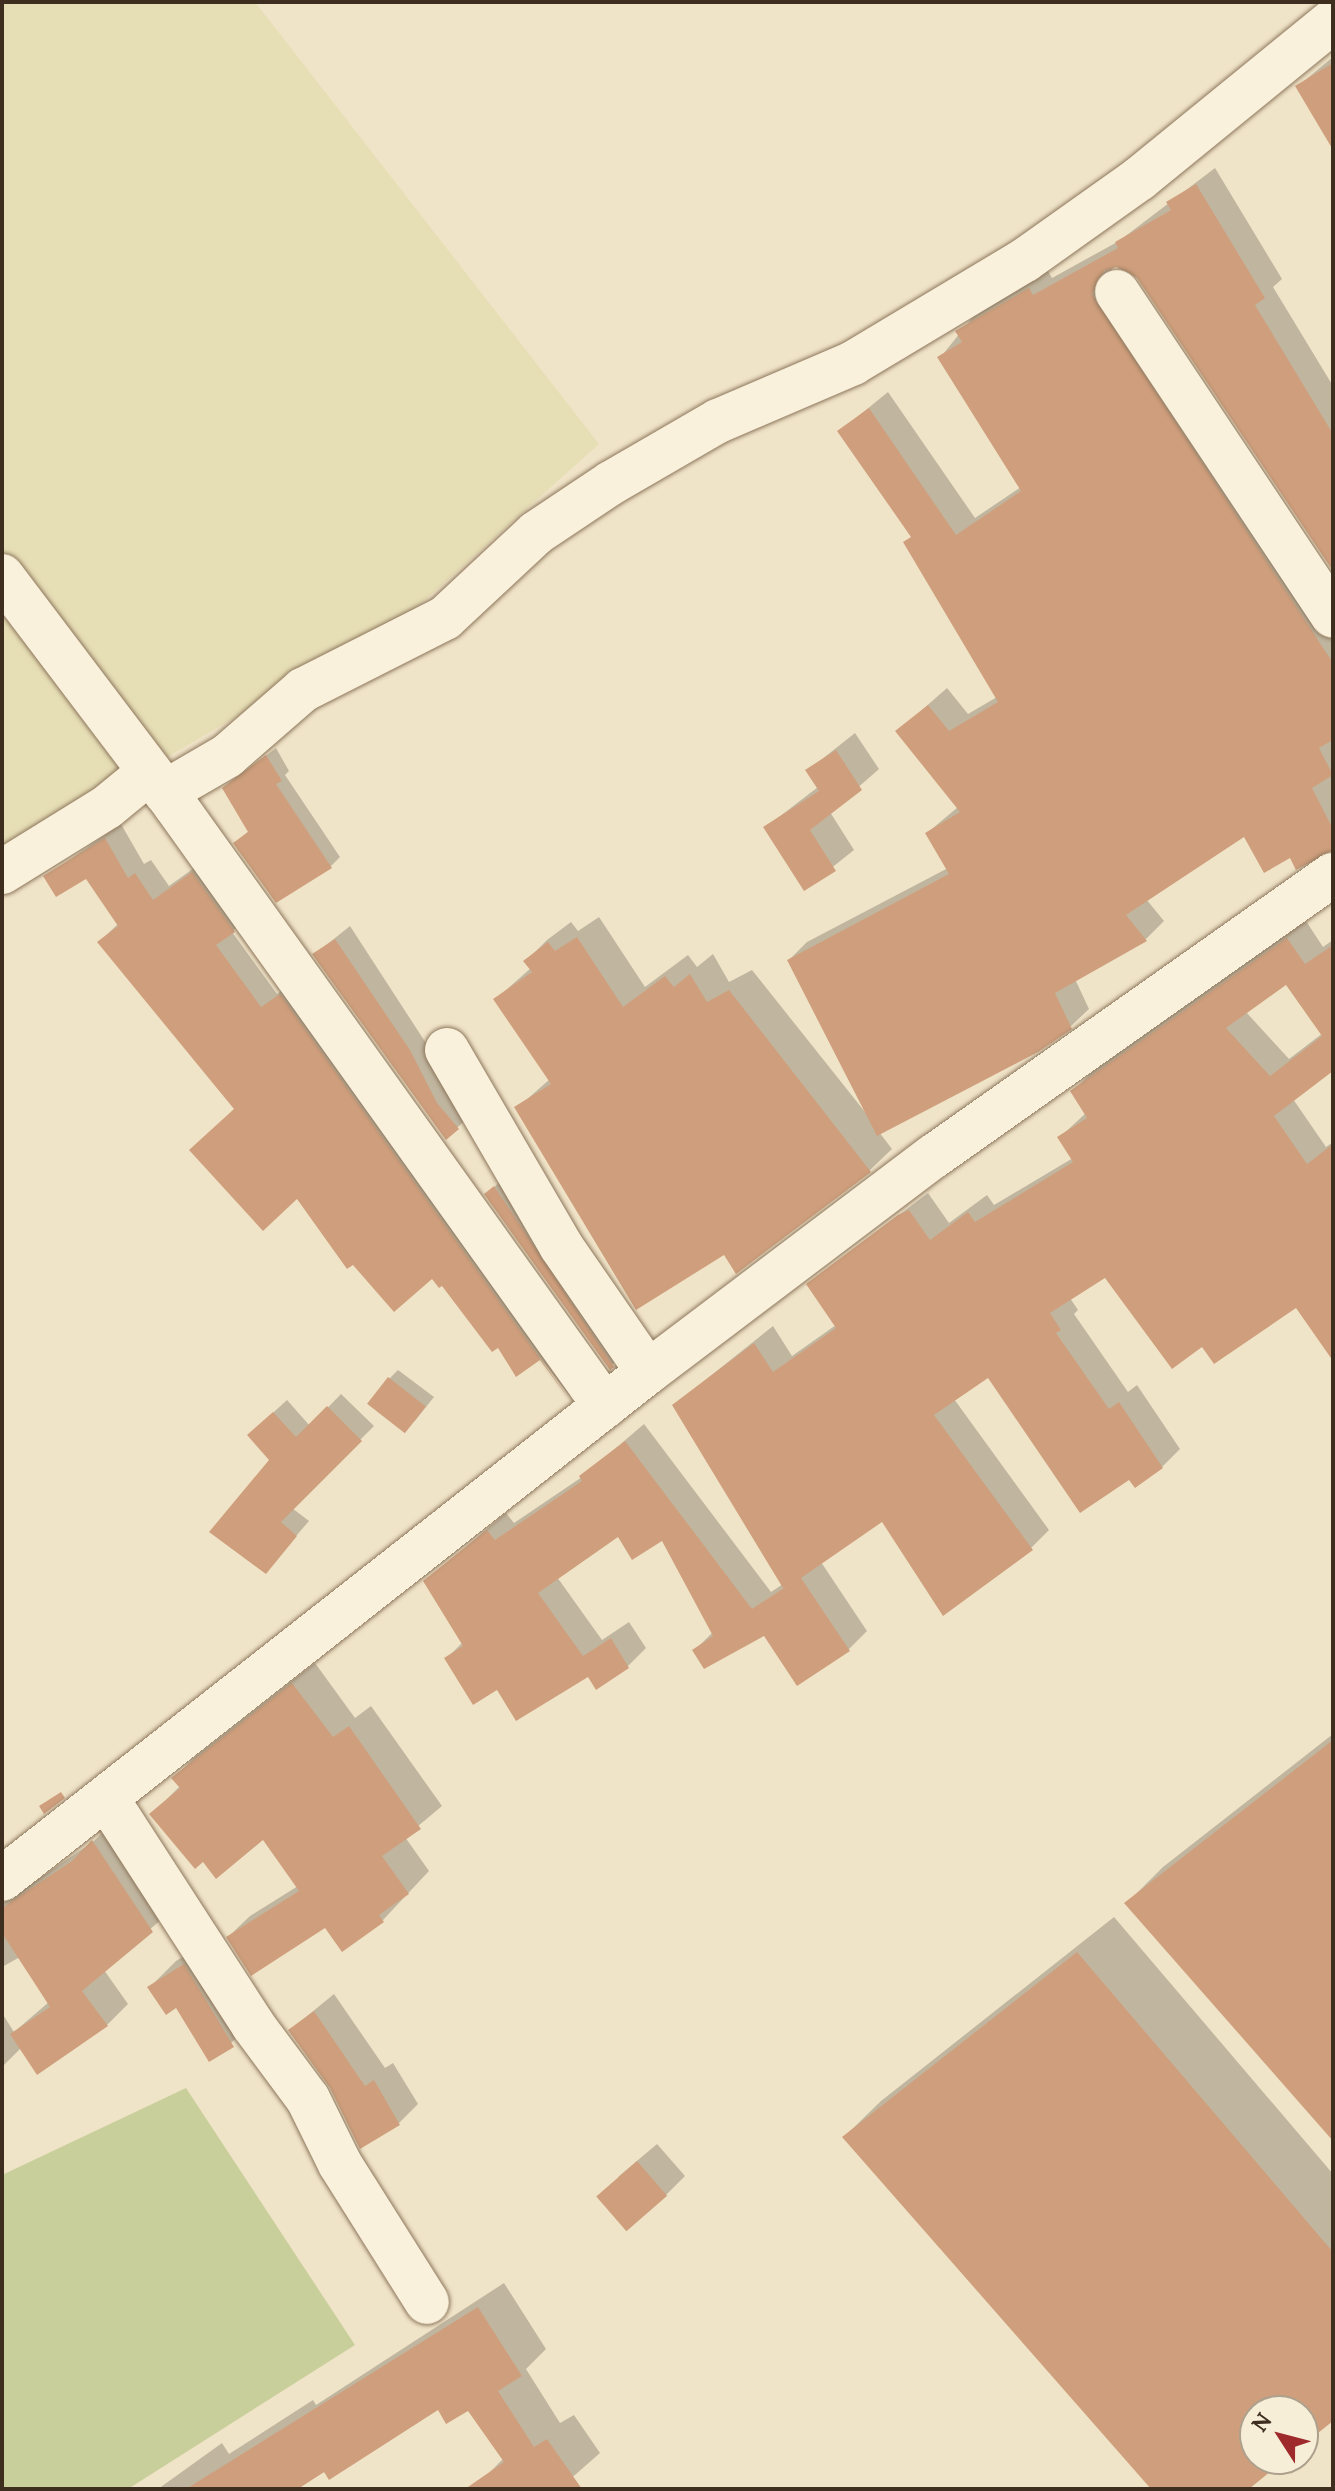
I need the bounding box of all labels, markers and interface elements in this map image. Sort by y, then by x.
north arrow [1239,2395,1319,2475]
text: N [1245,2407,1278,2437]

